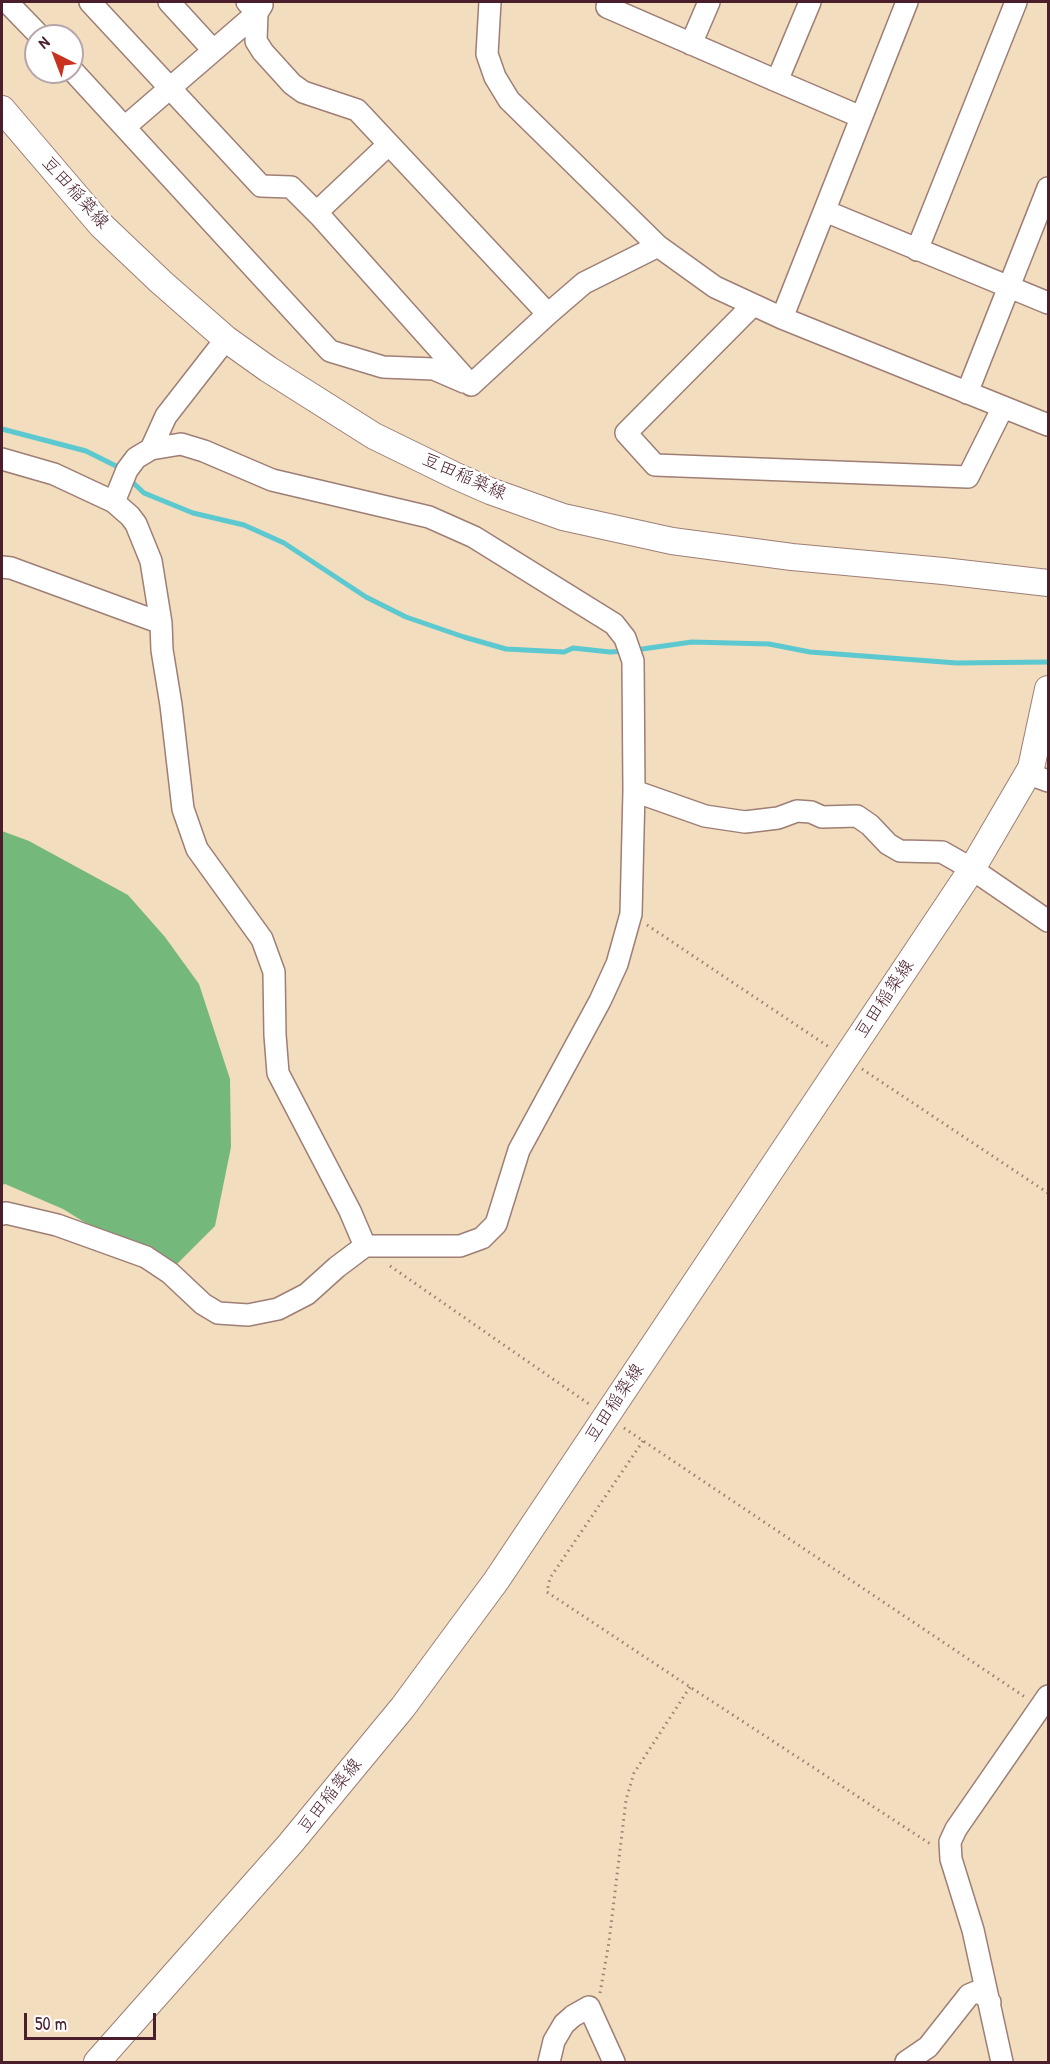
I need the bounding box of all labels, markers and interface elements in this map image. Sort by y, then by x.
north arrow [24,24,84,84]
text: N [33,31,54,53]
street label: 豆田稲築線 [37,152,113,234]
street label: 豆田稲築線 [418,449,510,505]
street label: 豆田稲築線 [851,956,919,1042]
street label: 豆田稲築線 [581,1360,649,1446]
street label: 豆田稲築線 [293,1754,367,1838]
scale bar [27,2001,159,2039]
text: 50 m [35,2011,67,2036]

